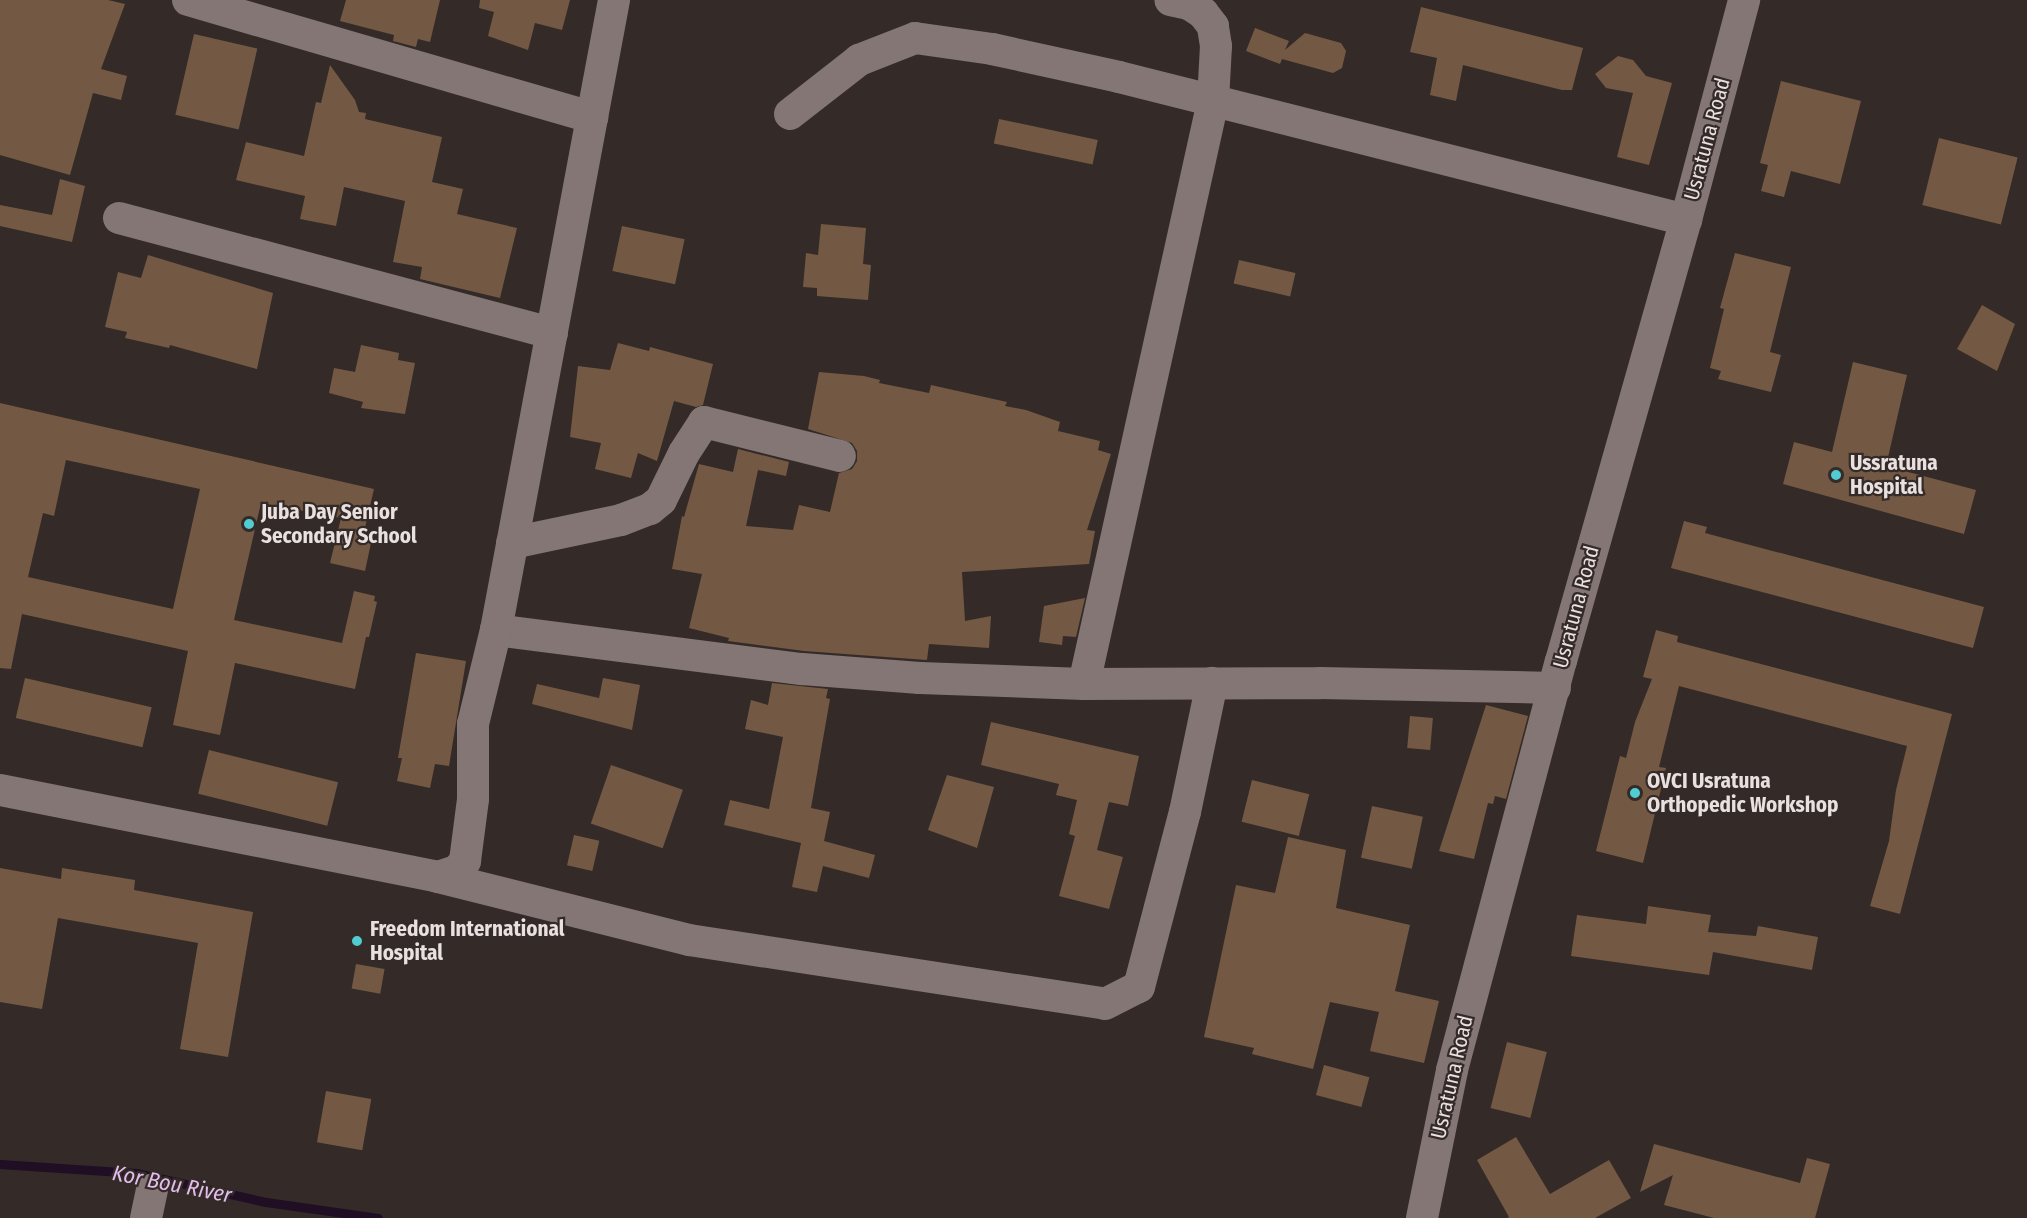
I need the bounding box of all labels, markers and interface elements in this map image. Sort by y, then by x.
street label: Usratuna Road [1679,75,1735,203]
place label: Ussratuna Hospital [1850,450,1938,500]
marker: Ussratuna Hospital [1827,466,1845,484]
place label: Juba Day Senior Secondary School [261,499,417,549]
marker: Juba Day Senior Secondary School [242,517,256,531]
street label: Usratuna Road [1548,543,1604,671]
place label: OVCI Usratuna Orthopedic Workshop [1647,768,1838,818]
marker: OVCI Usratuna Orthopedic Workshop [1628,786,1642,800]
place label: Freedom International Hospital [370,916,564,966]
marker: Freedom International Hospital [348,932,366,950]
street label: Usratuna Road [1426,1013,1478,1141]
water label: Kor Bou River [110,1160,234,1208]

